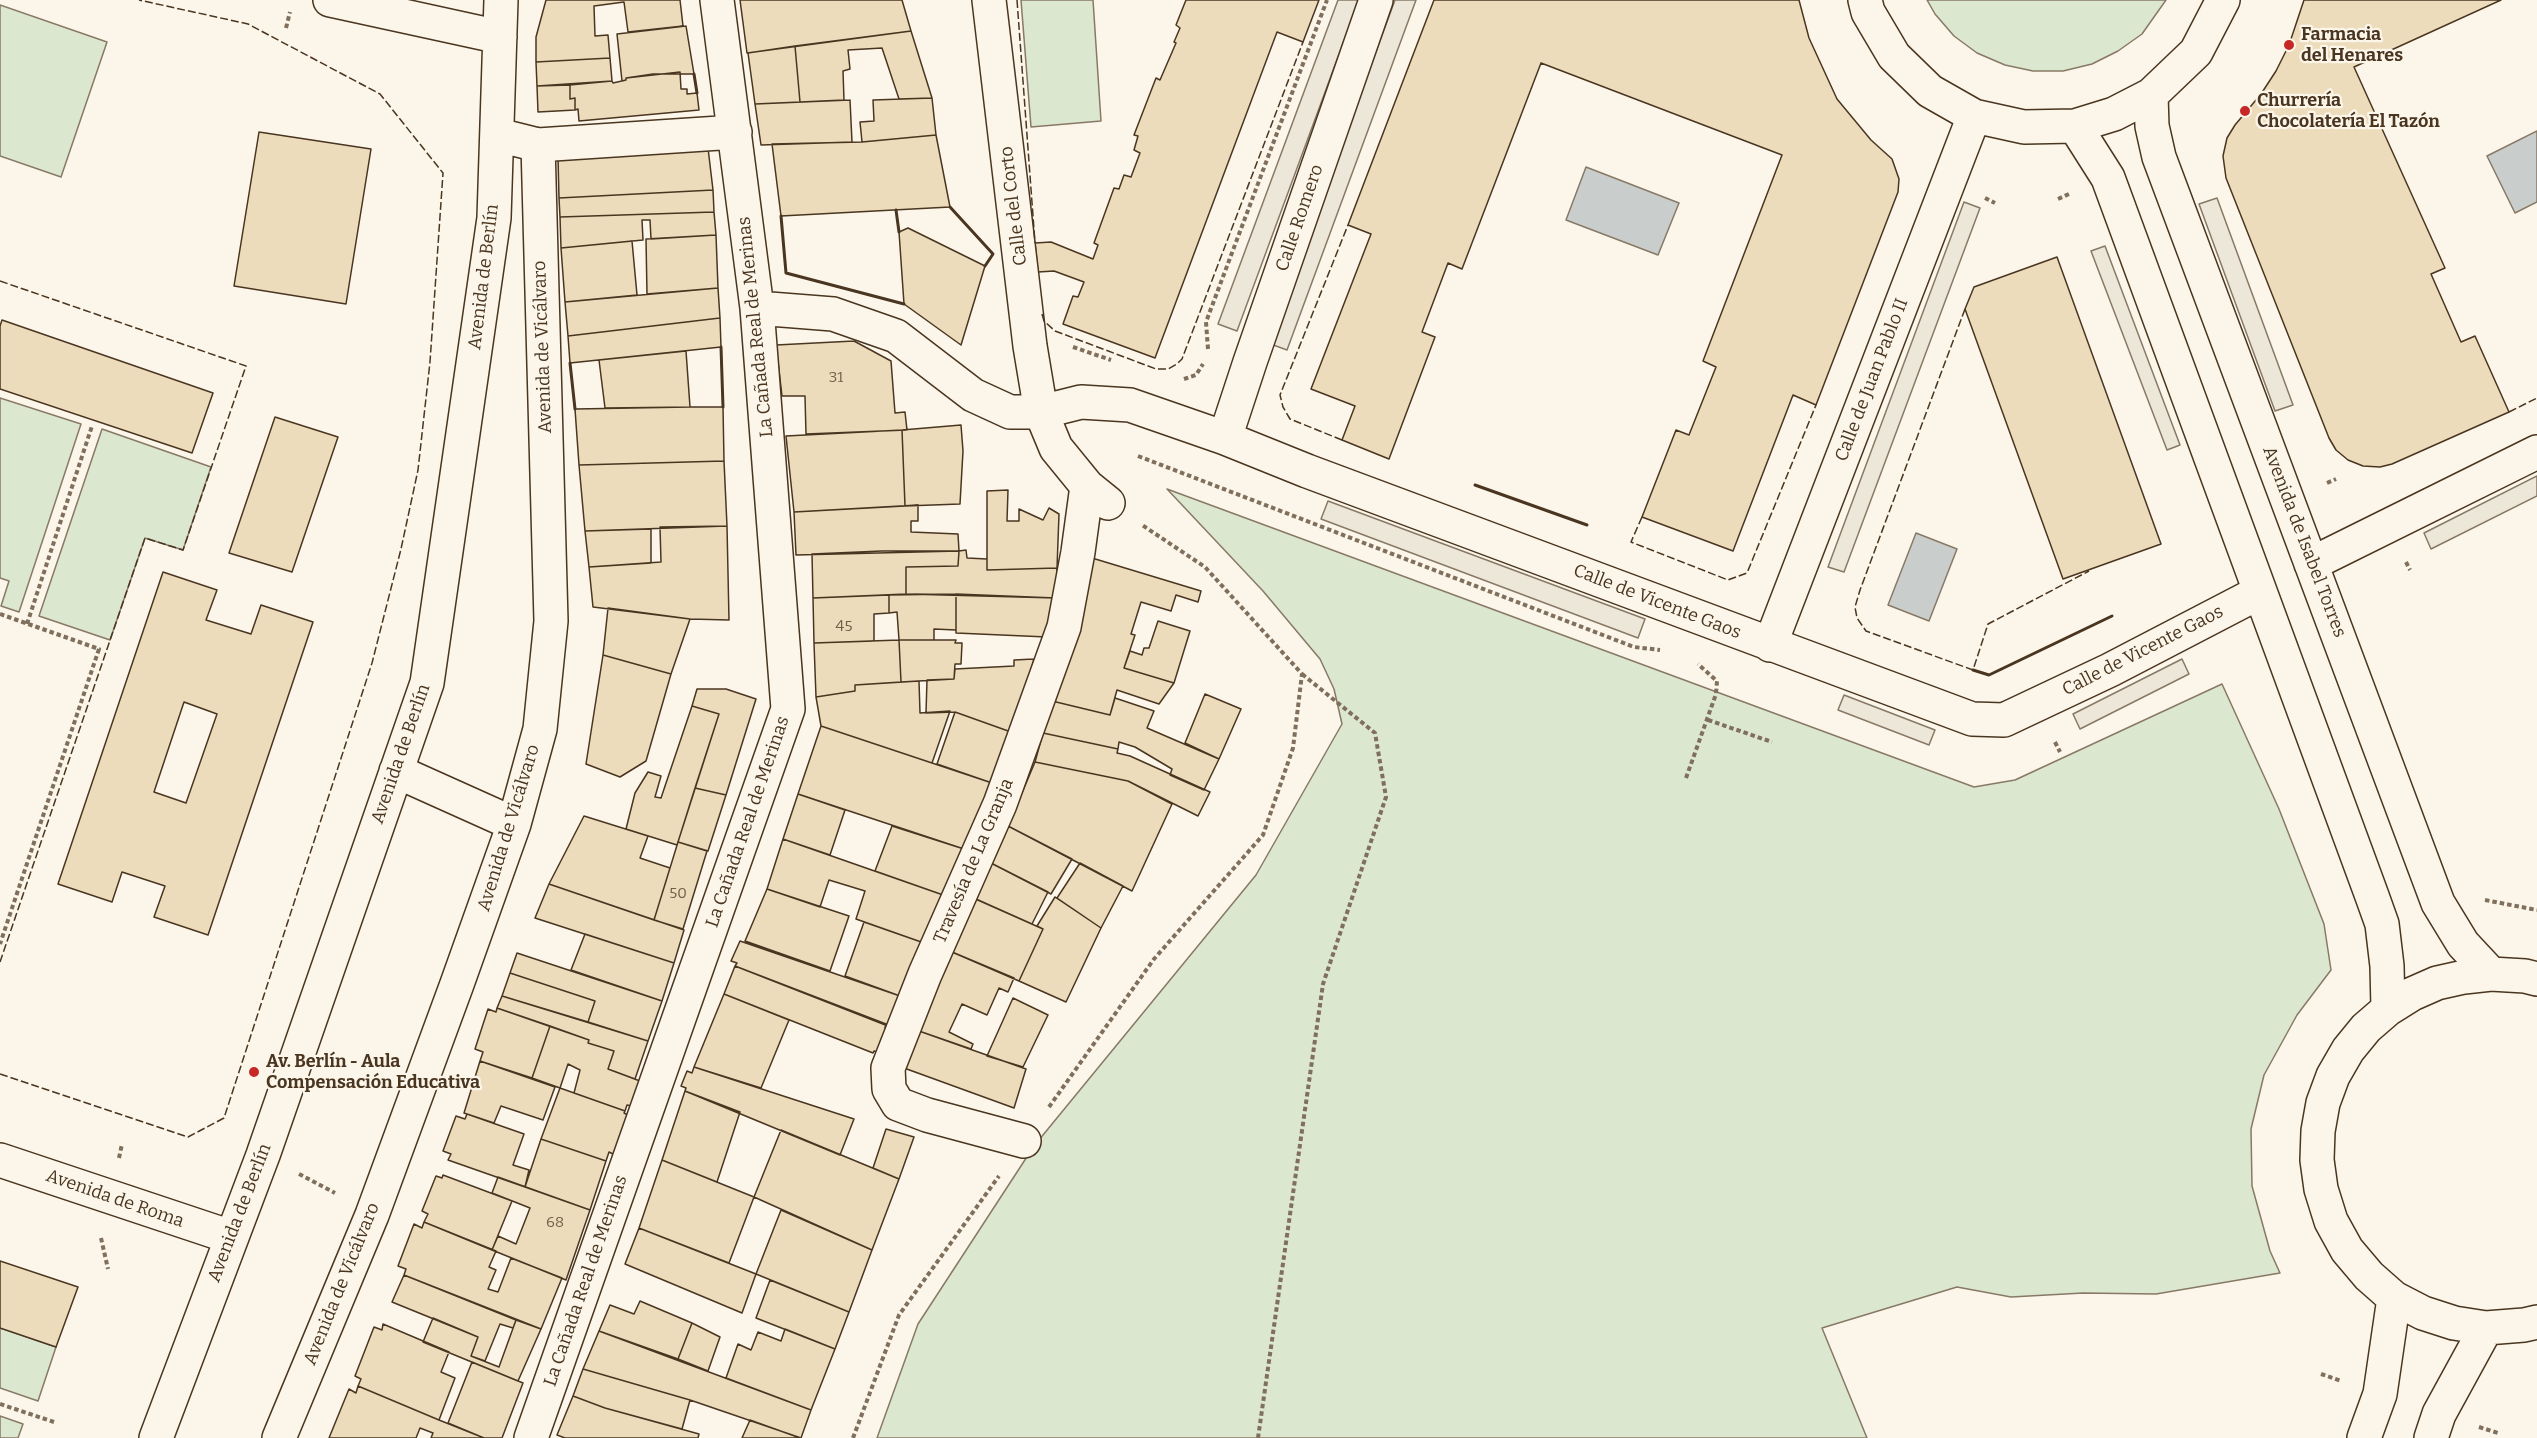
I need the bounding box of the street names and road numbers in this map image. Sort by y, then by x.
street label: Calle del Corto [996,145,1032,267]
street label: Calle Romero [1272,162,1328,274]
street label: Avenida de Berlín [464,203,504,351]
street label: La Cañada Real de Merinas [734,216,778,438]
street label: Avenida de Vicálvaro [529,260,557,434]
street label: Calle de Juan Pablo II [1831,295,1913,465]
street label: Avenida de Isabel Torres [2258,443,2350,641]
street label: Calle de Vicente Gaos [1570,560,1744,644]
street label: Calle de Vicente Gaos [2059,601,2227,701]
street label: Avenida de Berlín [367,681,435,827]
street label: La Cañada Real de Merinas [702,714,794,930]
street label: Avenida de Vicálvaro [473,742,545,914]
street label: Travesía de La Granja [929,775,1019,947]
street label: Avenida de Berlín [204,1141,276,1285]
street label: Avenida de Roma [43,1165,187,1233]
street label: La Cañada Real de Merinas [540,1173,632,1389]
street label: Avenida de Vicálvaro [300,1200,384,1368]

